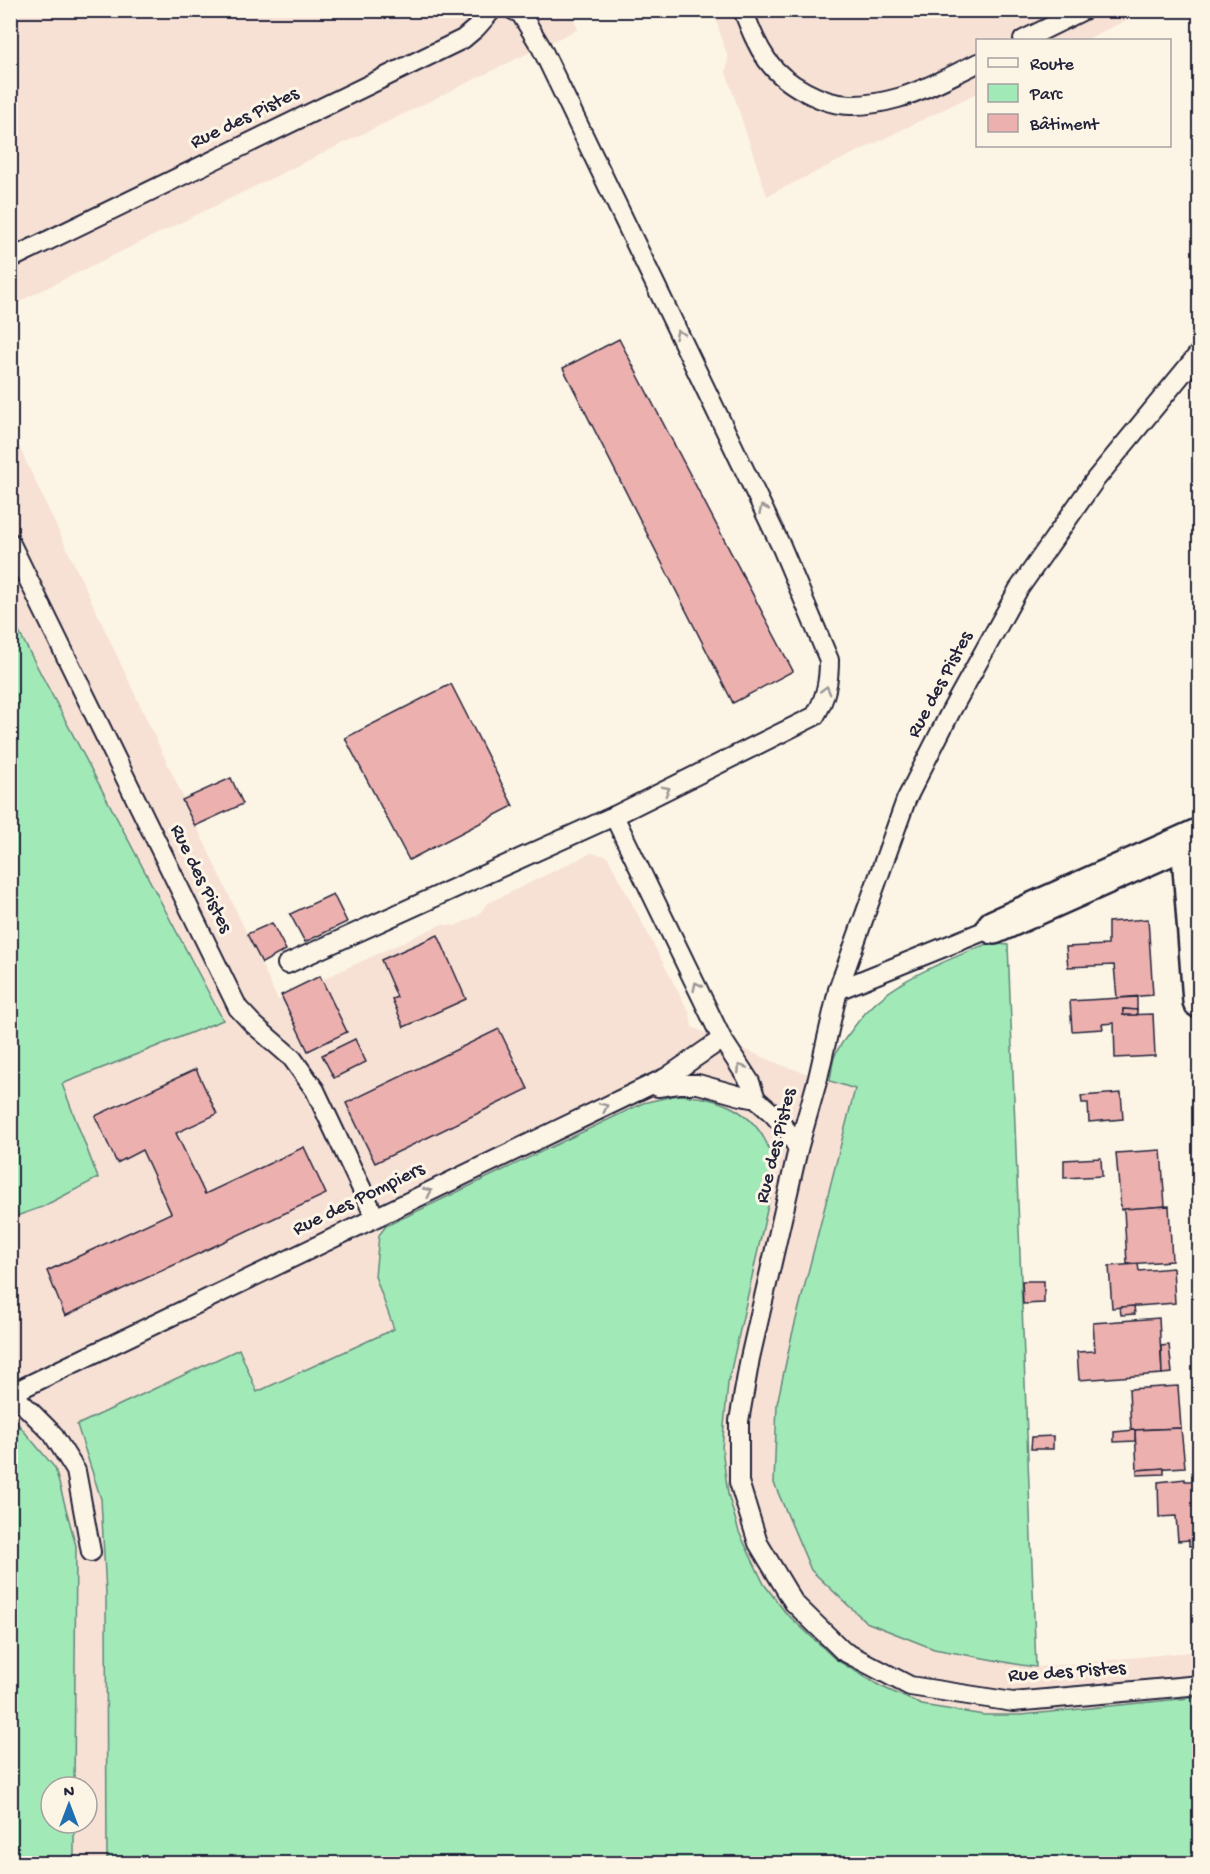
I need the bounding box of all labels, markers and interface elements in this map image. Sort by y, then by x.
legend [976,39,1171,147]
text: Route [1030,55,1075,76]
street label: Rue des Pistes [187,83,303,155]
text: Parc [1029,85,1063,106]
text: Bâtiment [1029,115,1100,136]
one-way arrow [674,329,686,340]
one-way arrow [759,505,771,516]
street label: Rue des Pistes [903,627,979,742]
one-way arrow [819,685,831,696]
one-way arrow [660,786,670,797]
street label: Rue des Pistes [164,821,236,937]
one-way arrow [692,982,704,993]
one-way arrow [736,1064,748,1074]
street label: Rue des Pistes [752,1086,803,1206]
one-way arrow [597,1102,608,1114]
street label: Rue des Pompiers [289,1158,429,1242]
one-way arrow [422,1187,433,1199]
street label: Rue des Pistes [1008,1657,1127,1689]
north arrow [39,1775,99,1835]
text: N [64,1784,75,1803]

